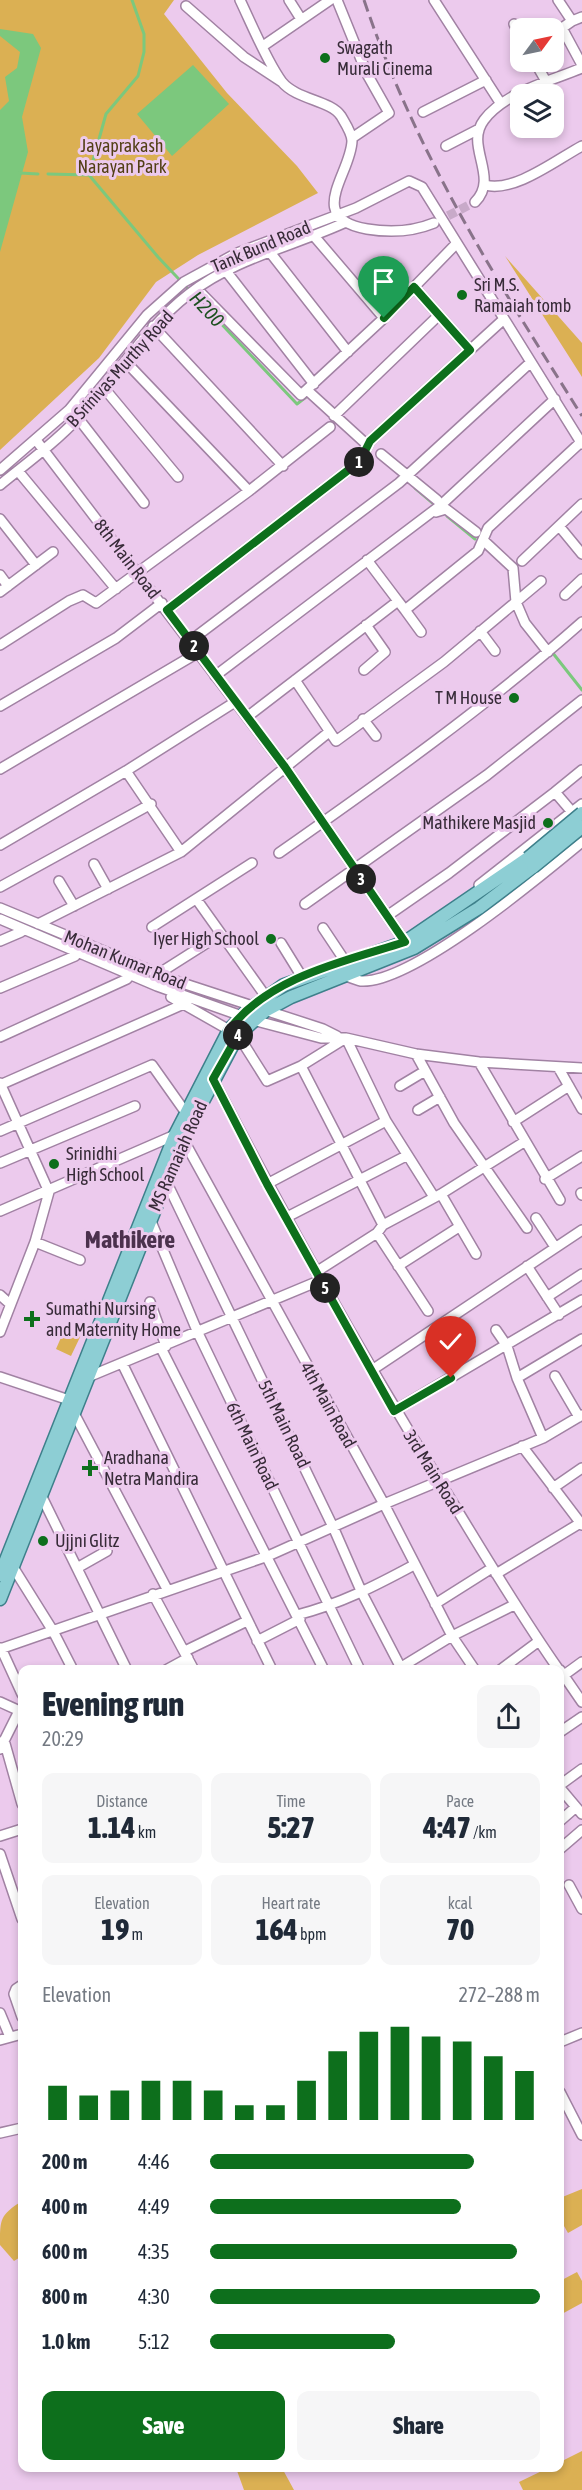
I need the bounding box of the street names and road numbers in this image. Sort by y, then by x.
street label: Tank Bund Road [208,216,313,277]
street label: B Srinivas Murthy Road [62,306,177,431]
street label: 8th Main Road [90,515,165,603]
street label: Mohan Kumar Road [61,926,189,994]
street label: MS Ramaiah Road [144,1097,211,1214]
street label: 4th Main Road [296,1358,361,1451]
street label: 5th Main Road [254,1376,315,1471]
street label: 6th Main Road [222,1398,283,1493]
street label: 3rd Main Road [399,1426,467,1518]

